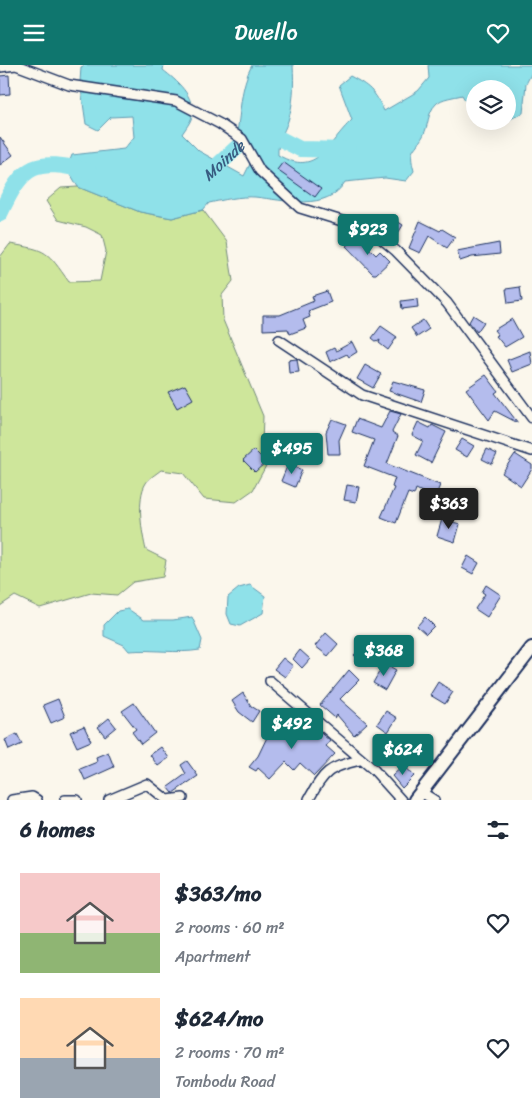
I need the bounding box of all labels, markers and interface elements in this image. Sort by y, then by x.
text: Dwello [234,13,298,52]
icon: menu [20,19,48,47]
icon: heart [484,19,512,47]
map controls [466,80,516,130]
button: layers [466,80,516,130]
water label: Moinde [195,131,253,188]
pin: $923 [338,213,398,256]
text: $923 [349,215,387,244]
pin: $495 [262,433,322,475]
text: $495 [272,434,312,463]
pin: $363 [419,487,479,530]
text: $363 [430,489,468,518]
pin: $368 [354,635,414,677]
text: $368 [365,636,403,665]
pin: $492 [262,707,322,750]
text: $492 [272,709,312,738]
pin: $624 [373,733,433,776]
text: $624 [383,735,423,764]
text: 6 homes [20,811,95,849]
icon: filters [484,816,512,844]
text: $363/mo [175,875,261,913]
icon: home [60,893,120,953]
icon: heart [484,909,512,937]
text: 2 rooms · 60 m² [175,913,285,942]
text: Apartment [175,942,251,971]
text: $624/mo [175,1000,264,1038]
icon: home [60,1018,120,1078]
icon: heart [484,1034,512,1062]
text: 2 rooms · 70 m² [175,1038,285,1067]
text: Tombodu Road [175,1067,275,1096]

